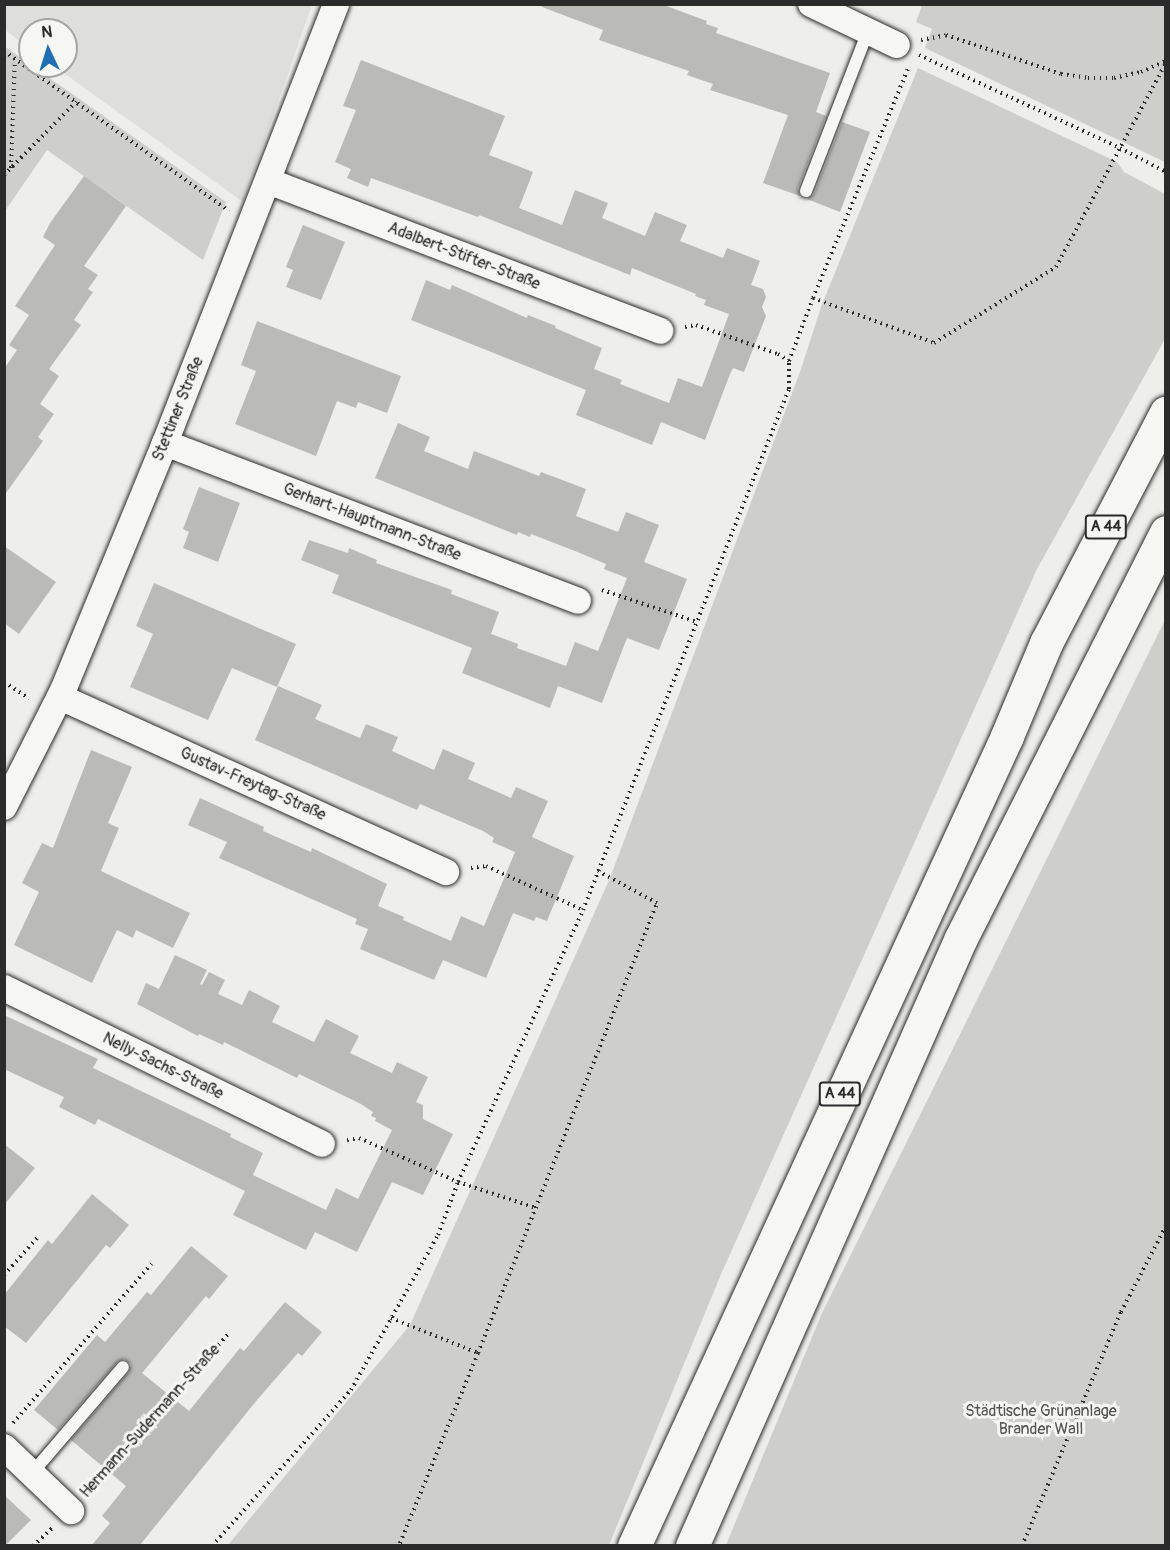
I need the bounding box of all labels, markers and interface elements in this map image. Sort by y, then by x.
north arrow [18,18,78,78]
text: N [41,22,53,42]
street label: Adalbert-Stifter-Straße [385,218,543,294]
street label: Stettiner Straße [148,354,208,464]
street label: Gerhart-Hauptmann-Straße [280,479,464,565]
road number: A 44 [1084,515,1128,539]
street label: Gustav-Freytag-Straße [177,743,329,825]
street label: Nelly-Sachs-Straße [100,1028,226,1104]
road number: A 44 [818,1082,862,1106]
street label: Hermann-Sudermann-Straße [76,1340,224,1502]
park label: Städtische Grünanlage Brander Wall [965,1401,1117,1439]

